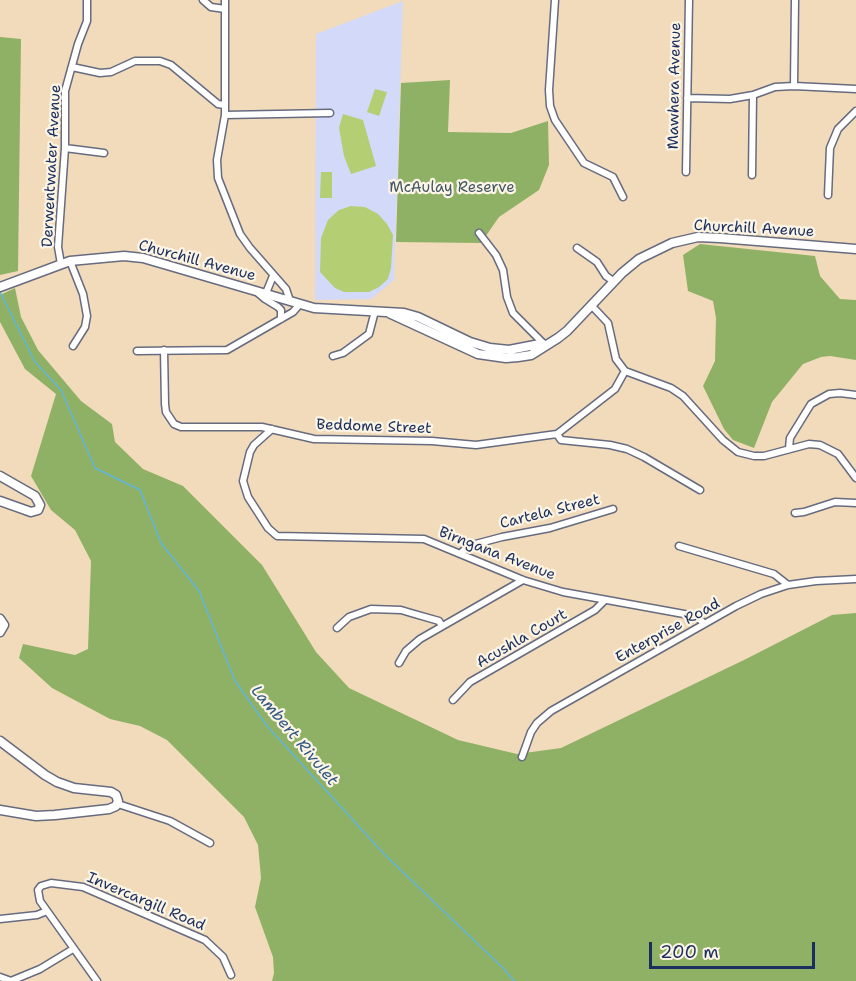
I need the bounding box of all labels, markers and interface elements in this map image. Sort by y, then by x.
street label: Mawhera Avenue [665,22,685,150]
street label: Derwentwater Avenue [39,84,65,248]
park label: McAulay Reserve [389,179,515,197]
street label: Churchill Avenue [693,217,815,241]
street label: Churchill Avenue [136,237,258,285]
street label: Beddome Street [316,416,432,438]
street label: Cartela Street [498,491,602,533]
street label: Birngana Avenue [436,523,558,585]
street label: Enterprise Road [613,595,723,667]
street label: Acushla Court [474,606,570,672]
water label: Lambert Rivulet [246,682,342,790]
street label: Invercargill Road [84,869,208,935]
scale bar [652,930,818,968]
text: 200 m [660,940,719,964]

